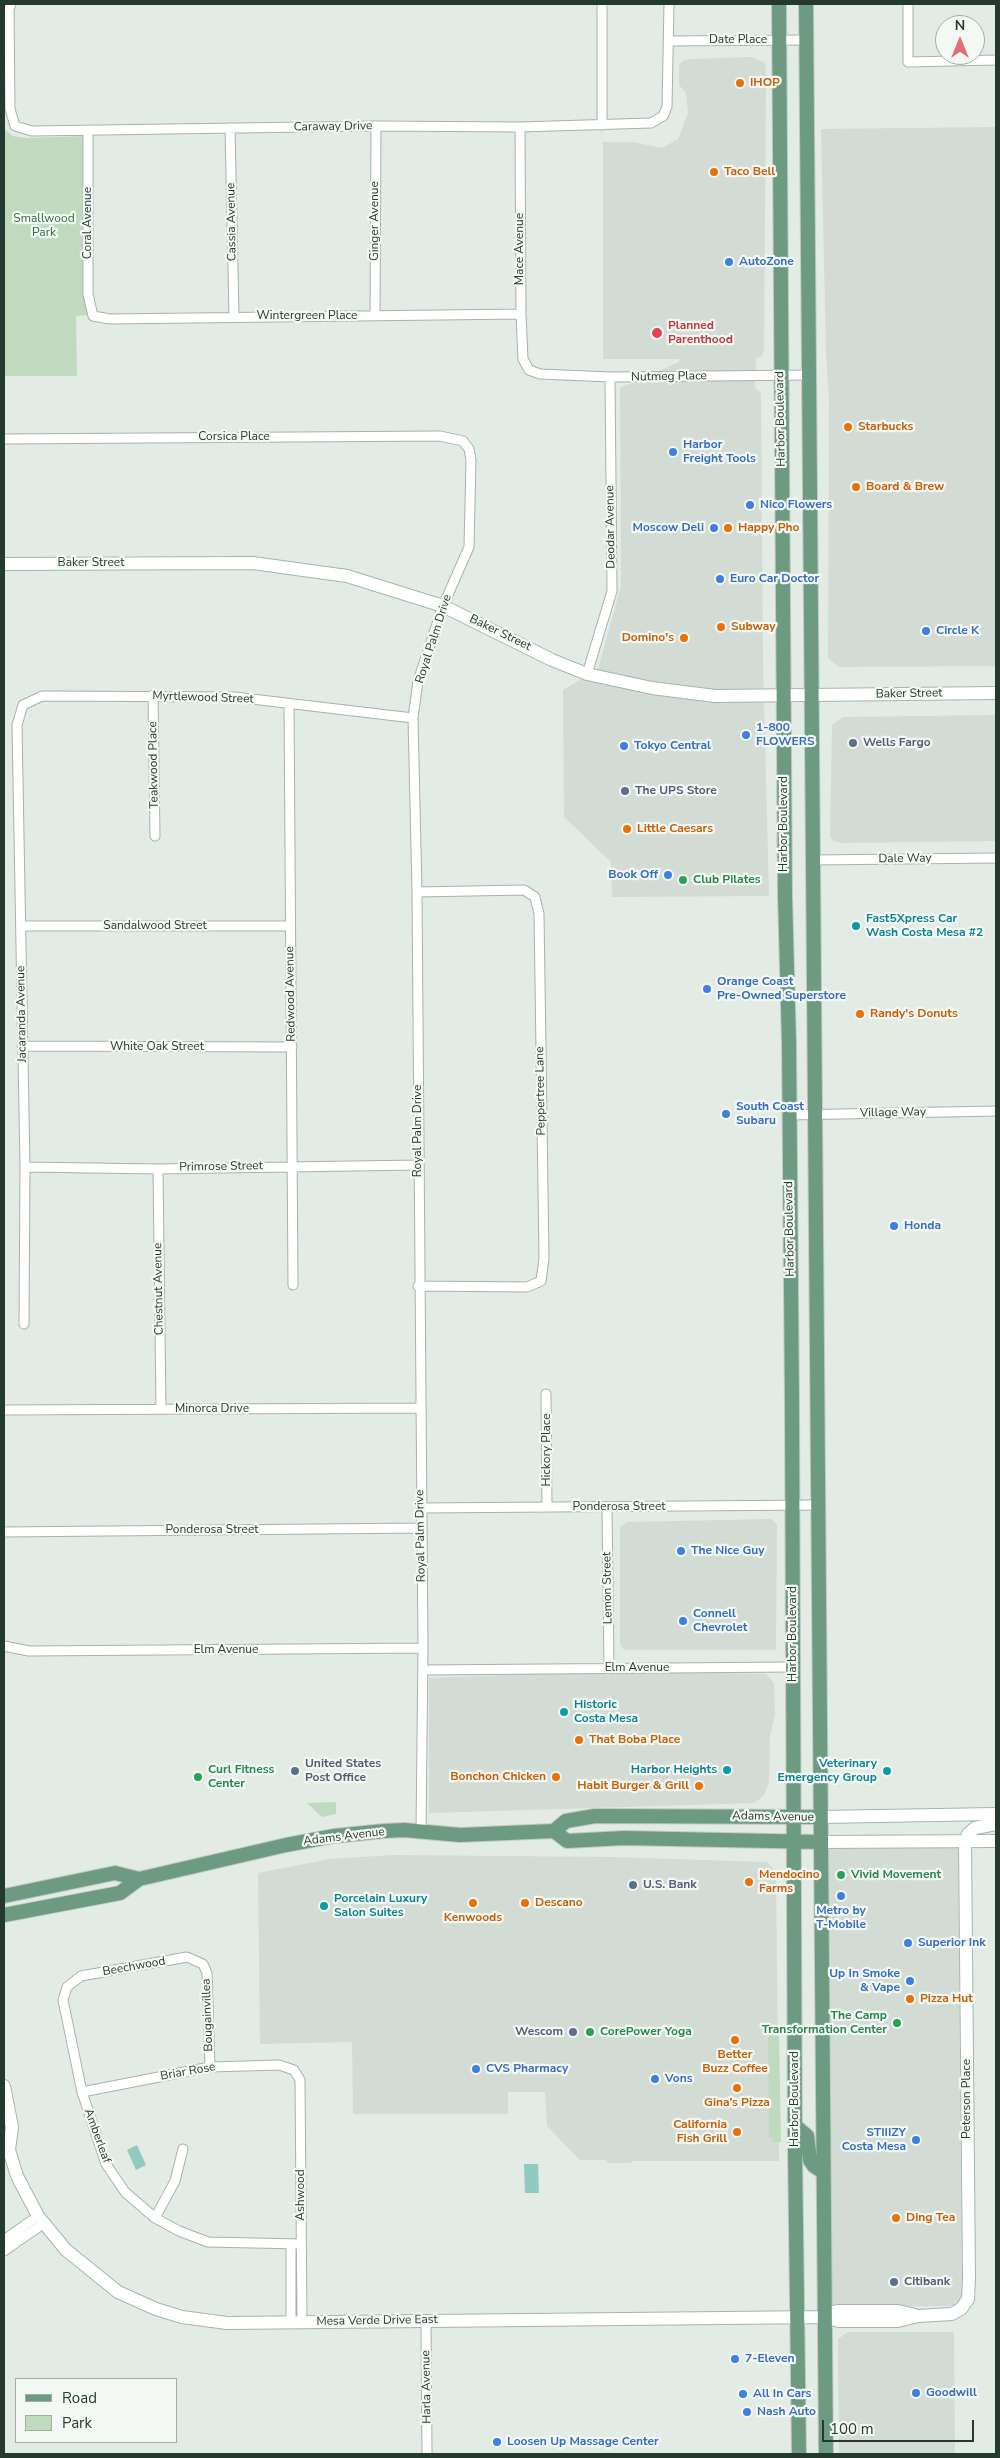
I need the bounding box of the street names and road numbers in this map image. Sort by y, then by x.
street label: Date Place [709,33,767,47]
street label: Caraway Drive [294,119,372,135]
street label: Ginger Avenue [368,181,382,261]
street label: Cassia Avenue [224,182,240,262]
street label: Coral Avenue [81,187,95,259]
street label: Mace Avenue [513,213,527,285]
street label: Wintergreen Place [257,309,357,323]
street label: Nutmeg Place [631,369,707,385]
street label: Harbor Boulevard [773,371,789,467]
street label: Corsica Place [198,430,270,444]
street label: Deodar Avenue [603,485,619,569]
street label: Baker Street [58,556,124,570]
street label: Royal Palm Drive [413,593,455,685]
street label: Baker Street [467,612,533,654]
street label: Baker Street [875,686,943,702]
street label: Myrtlewood Street [152,689,254,707]
street label: Teakwood Place [146,721,162,809]
street label: Harbor Boulevard [777,776,791,872]
street label: Dale Way [878,851,932,867]
street label: Sandalwood Street [103,919,207,933]
street label: Redwood Avenue [283,946,299,1042]
street label: Jacaranda Avenue [14,965,30,1063]
street label: White Oak Street [110,1040,204,1054]
street label: Peppertree Lane [533,1046,549,1136]
street label: Royal Palm Drive [411,1085,425,1177]
street label: Village Way [860,1105,926,1121]
street label: Primrose Street [179,1159,263,1175]
street label: Harbor Boulevard [782,1181,798,1277]
street label: Chestnut Avenue [151,1242,167,1336]
street label: Minorca Drive [175,1402,249,1416]
street label: Hickory Place [540,1413,554,1487]
street label: Royal Palm Drive [413,1490,429,1582]
street label: Ponderosa Street [572,1500,666,1514]
street label: Ponderosa Street [165,1523,259,1537]
street label: Lemon Street [600,1552,616,1624]
street label: Harbor Boulevard [786,1586,800,1682]
street label: Elm Avenue [194,1643,258,1657]
street label: Elm Avenue [605,1661,669,1675]
street label: Adams Avenue [732,1809,814,1825]
street label: Adams Avenue [302,1825,386,1849]
street label: Beechwood [101,1954,167,1980]
street label: Bougainvillea [200,1978,216,2052]
street label: Harbor Boulevard [788,2051,802,2147]
street label: Peterson Place [960,2059,974,2139]
street label: Briar Rose [159,2060,217,2084]
street label: Amberleaf [80,2107,114,2165]
street label: Ashwood [294,2169,308,2221]
street label: Mesa Verde Drive East [316,2313,438,2329]
street label: Harla Avenue [419,2350,435,2424]

